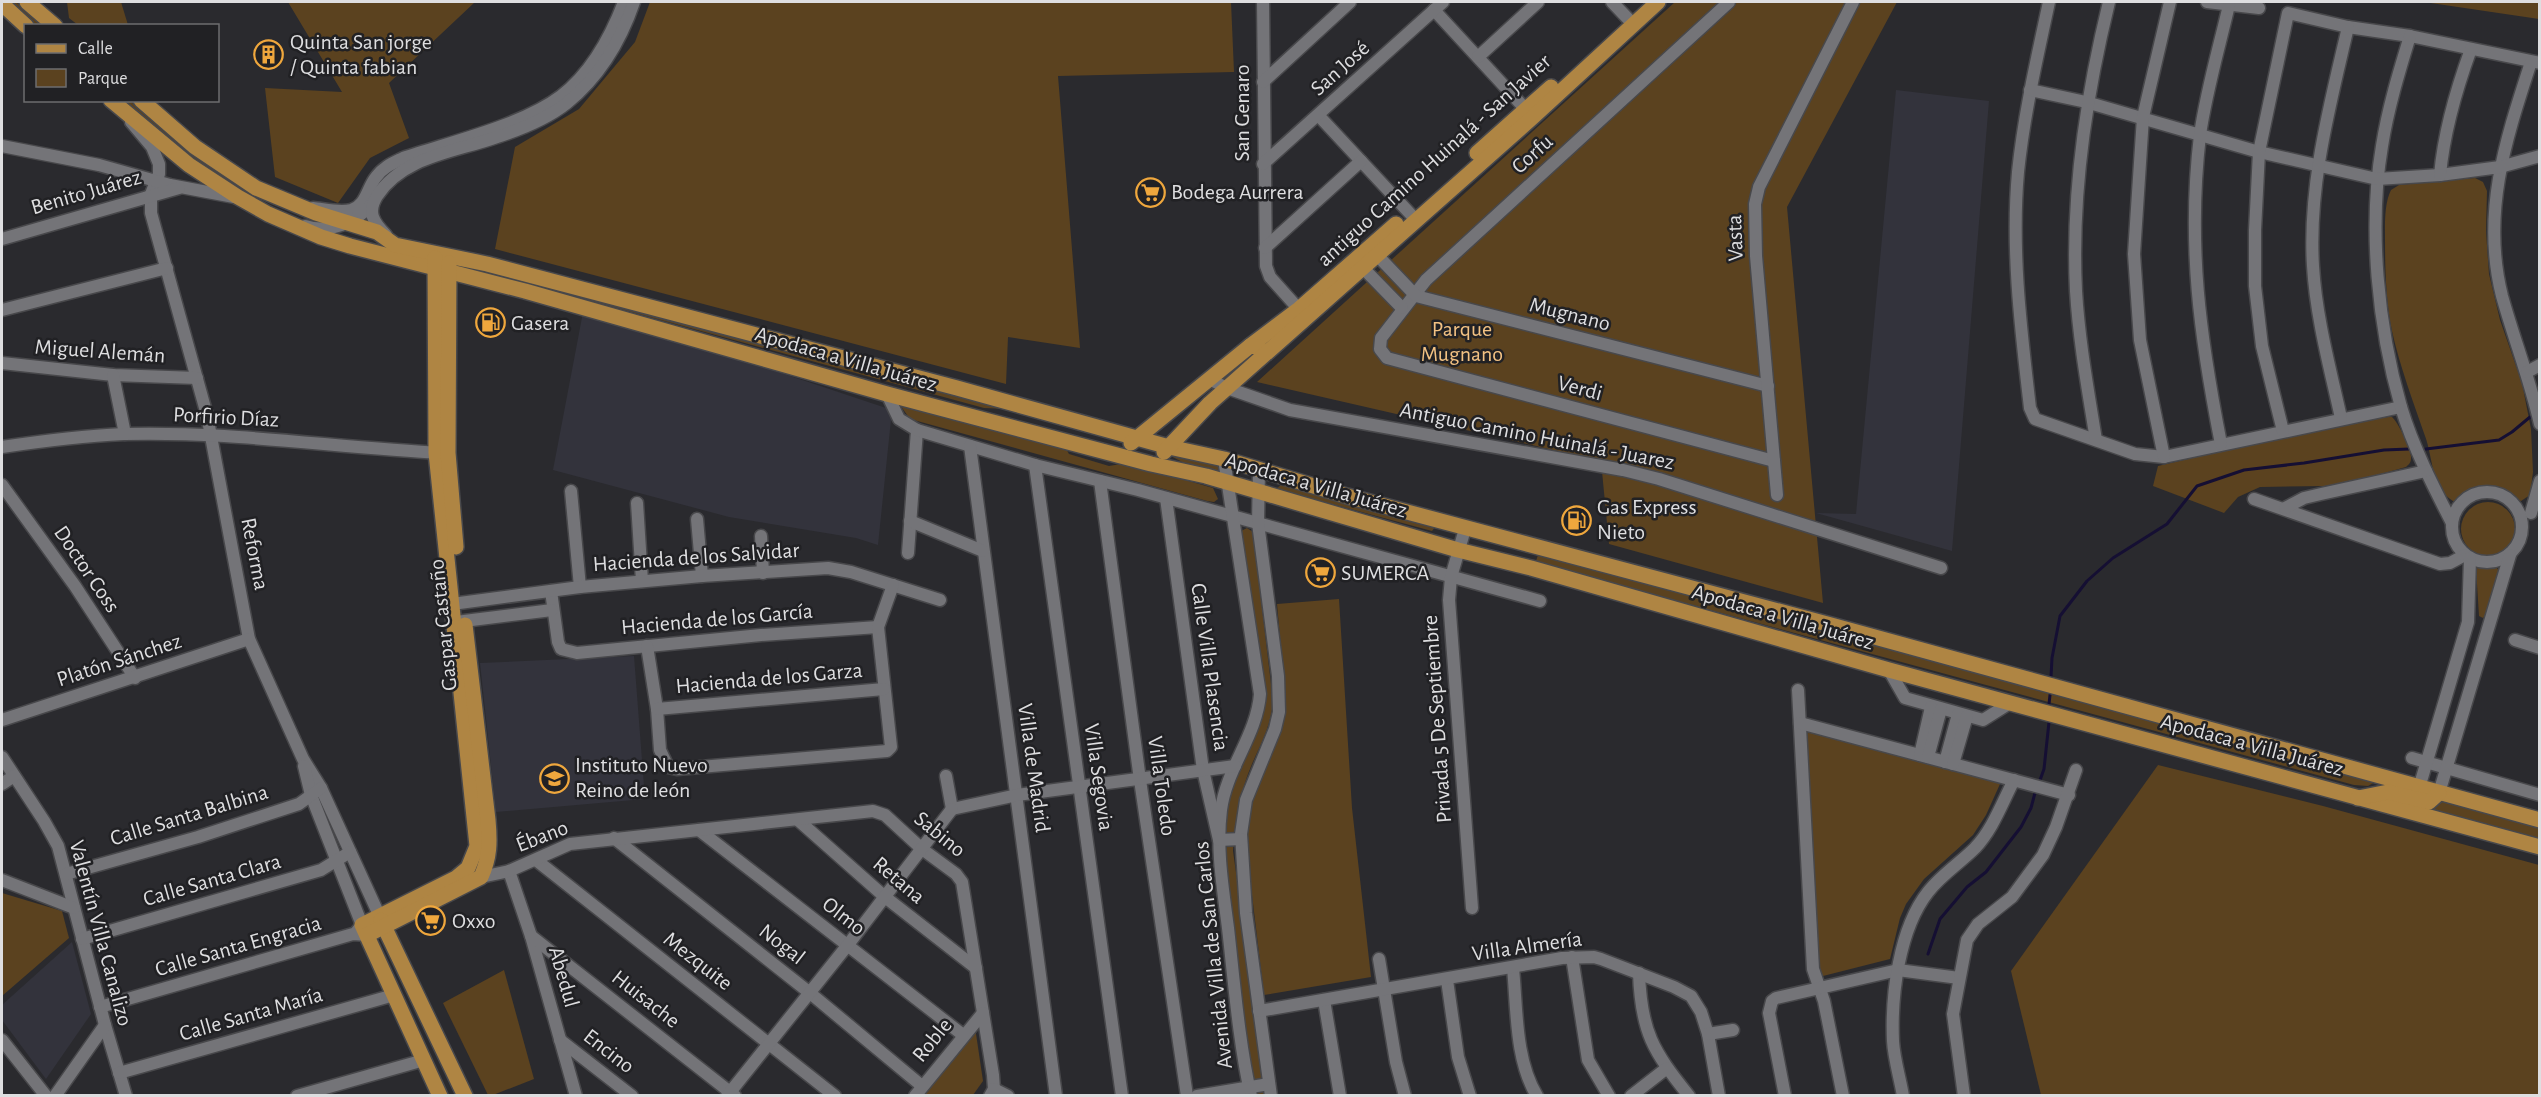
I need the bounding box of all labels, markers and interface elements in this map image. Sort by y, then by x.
legend [24,24,219,102]
place label: Quinta San jorge / Quinta fabian [290,31,432,78]
street label: San José [1307,36,1373,100]
building icon: Quinta San jorge / Quinta fabian [253,39,285,71]
text: Calle [78,40,113,58]
street label: antiguo Camino Huinalá - San Javier [1313,50,1555,270]
street label: San Genaro [1231,65,1253,161]
text: Parque [78,70,127,88]
street label: Corfu [1507,130,1557,178]
street label: Benito Juárez [28,166,144,218]
supermarket icon: Bodega Aurrera [1134,176,1166,208]
place label: Bodega Aurrera [1171,181,1304,203]
street label: Vasta [1723,214,1747,262]
street label: Mugnano [1527,293,1613,335]
fuel station icon: Gasera [474,307,506,339]
place label: Gasera [511,312,569,334]
park label: Parque Mugnano [1421,318,1503,365]
street label: Apodaca a Villa Juárez [753,323,939,395]
street label: Miguel Alemán [34,335,166,367]
street label: Verdi [1555,372,1605,404]
street label: Antiguo Camino Huinalá - Juarez [1398,399,1676,473]
street label: Porfirio Díaz [172,403,280,431]
street label: Apodaca a Villa Juárez [1223,449,1409,521]
place label: Gas Express Nieto [1597,496,1697,543]
fuel station icon: Gas Express Nieto [1560,504,1592,536]
street label: Reforma [237,516,273,592]
street label: Doctor Coss [50,522,124,616]
street label: Hacienda de los Salvidar [592,539,800,575]
supermarket icon: SUMERCA [1304,557,1336,589]
street label: Gaspar Castaño [425,558,461,692]
place label: SUMERCA [1341,562,1430,584]
street label: Apodaca a Villa Juárez [1690,581,1876,653]
street label: Calle Villa Plasencia [1187,582,1233,752]
street label: Hacienda de los García [620,600,814,638]
street label: Privada 5 De Septiembre [1419,614,1455,824]
street label: Platón Sánchez [54,630,184,690]
street label: Hacienda de los Garza [675,659,863,697]
street label: Villa de Madrid [1014,702,1054,834]
street label: Apodaca a Villa Juárez [2158,710,2346,780]
street label: Villa Segovia [1081,722,1117,832]
street label: Villa Toledo [1144,735,1180,837]
place label: Instituto Nuevo Reino de león [575,754,708,801]
school or university icon: Instituto Nuevo Reino de león [538,762,570,794]
street label: Calle Santa Balbina [107,781,271,849]
street label: Sabino [910,807,970,861]
street label: Ébano [512,815,571,856]
street label: Valentín Villa Canalizo [66,838,136,1028]
street label: Avenida Villa de San Carlos [1190,840,1236,1070]
street label: Calle Santa Clara [141,850,283,910]
street label: Retana [869,852,929,908]
street label: Olmo [818,893,870,939]
supermarket icon: Oxxo [415,905,447,937]
place label: Oxxo [452,910,496,932]
street label: Calle Santa Engracia [152,912,324,980]
street label: Nogal [755,920,809,968]
street label: Villa Almería [1471,927,1583,965]
street label: Mezquite [660,928,736,994]
street label: Abedul [545,944,583,1010]
street label: Huisache [608,966,684,1032]
street label: Calle Santa María [177,983,325,1045]
street label: Roble [908,1014,956,1066]
street label: Encino [579,1025,639,1077]

